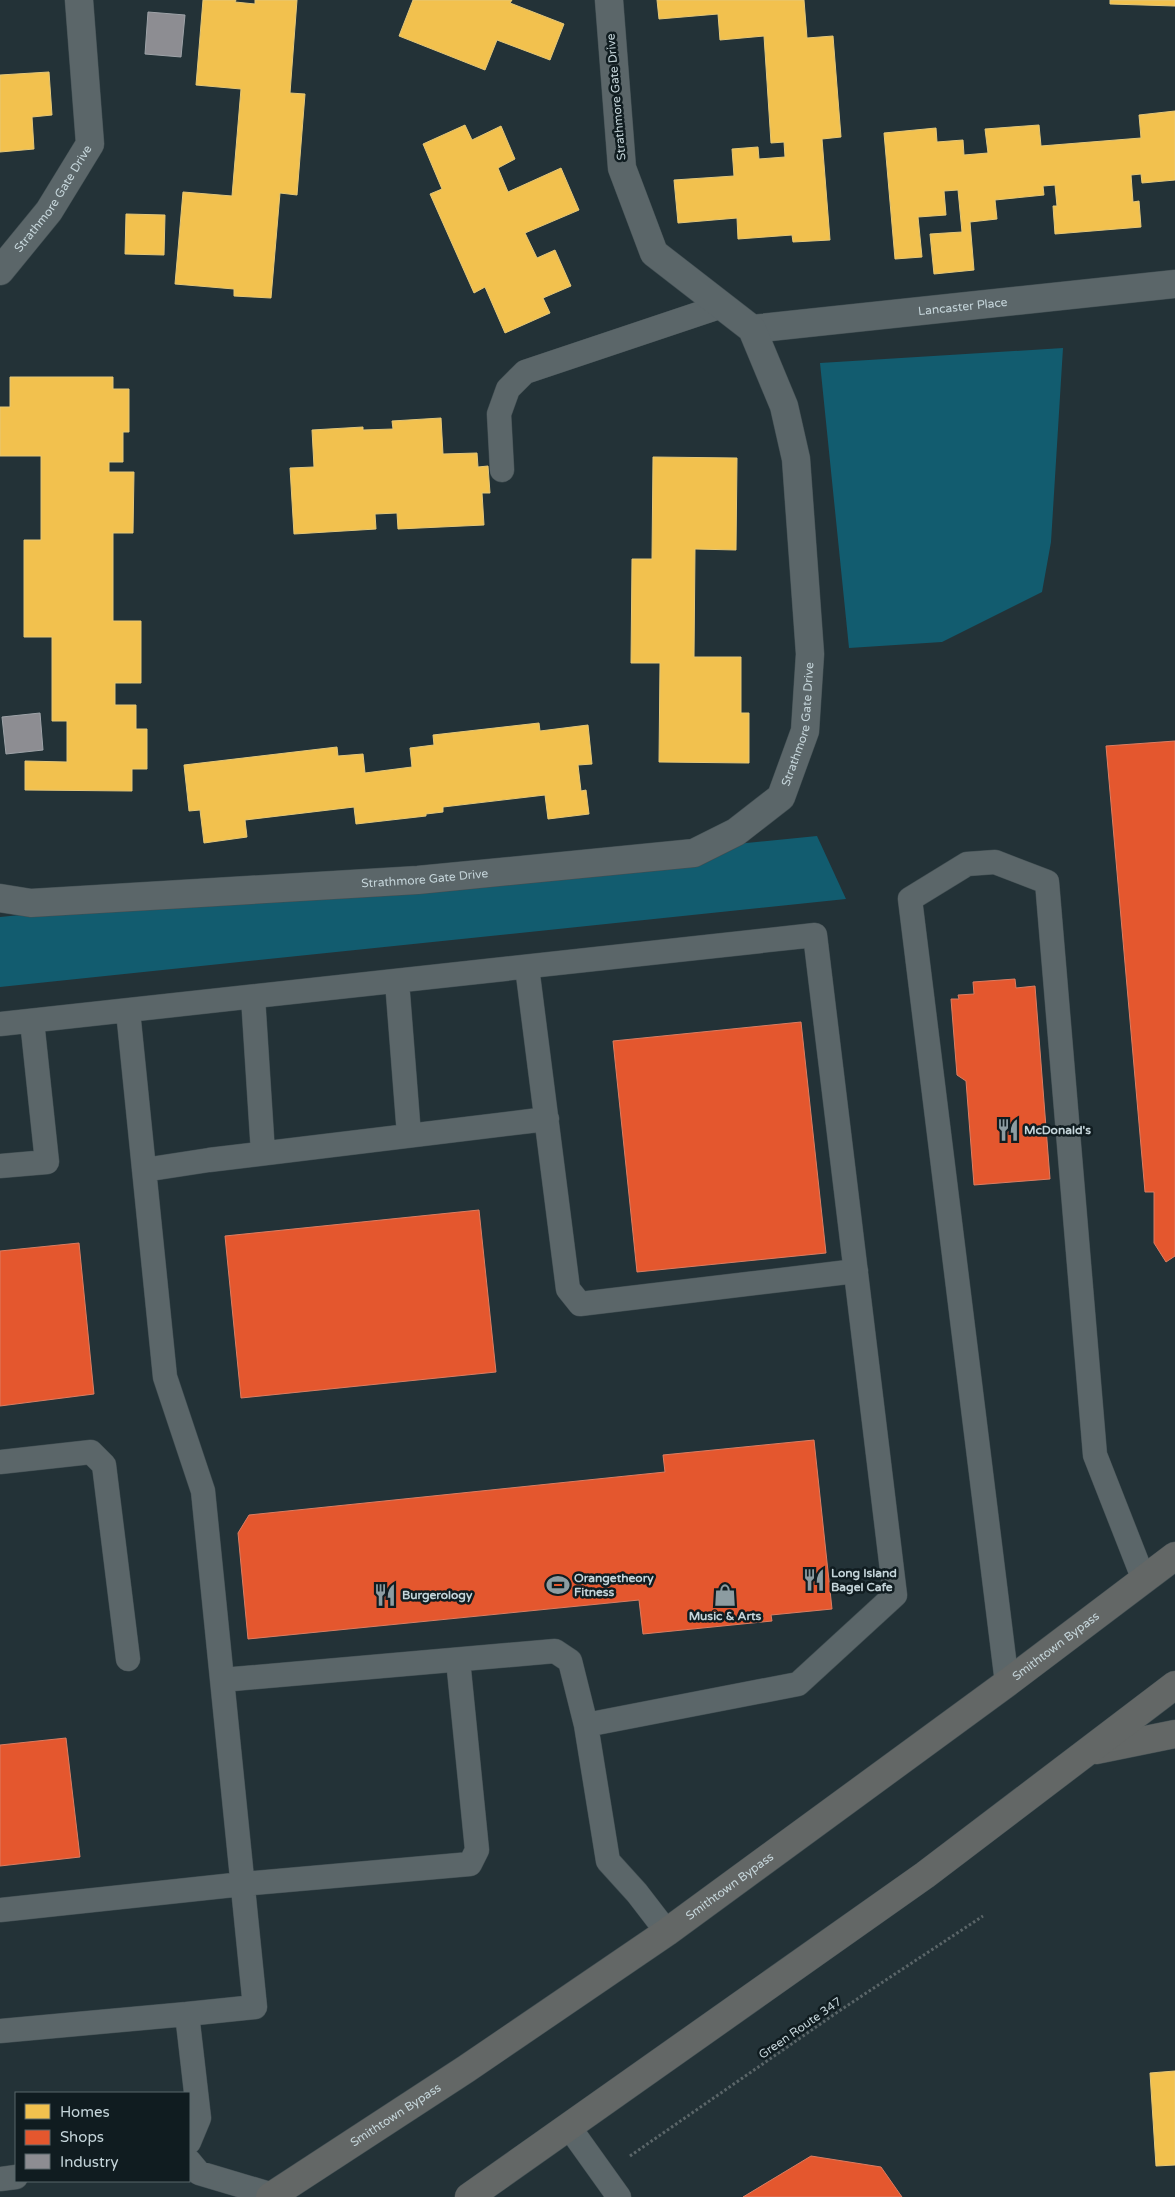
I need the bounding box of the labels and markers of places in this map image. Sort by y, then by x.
restaurant icon: McDonald's [995,1117,1021,1143]
place label: McDonald's [1024,1123,1091,1137]
place label: Long Island Bagel Cafe [831,1566,897,1595]
restaurant icon: Long Island Bagel Cafe [801,1567,827,1593]
place label: Orangetheory Fitness [574,1571,654,1599]
sports icon: Orangetheory Fitness [545,1572,571,1598]
restaurant icon: Burgerology [372,1582,398,1608]
shop icon: Music & Arts [712,1582,738,1608]
place label: Burgerology [402,1588,473,1603]
place label: Music & Arts [689,1609,762,1623]

